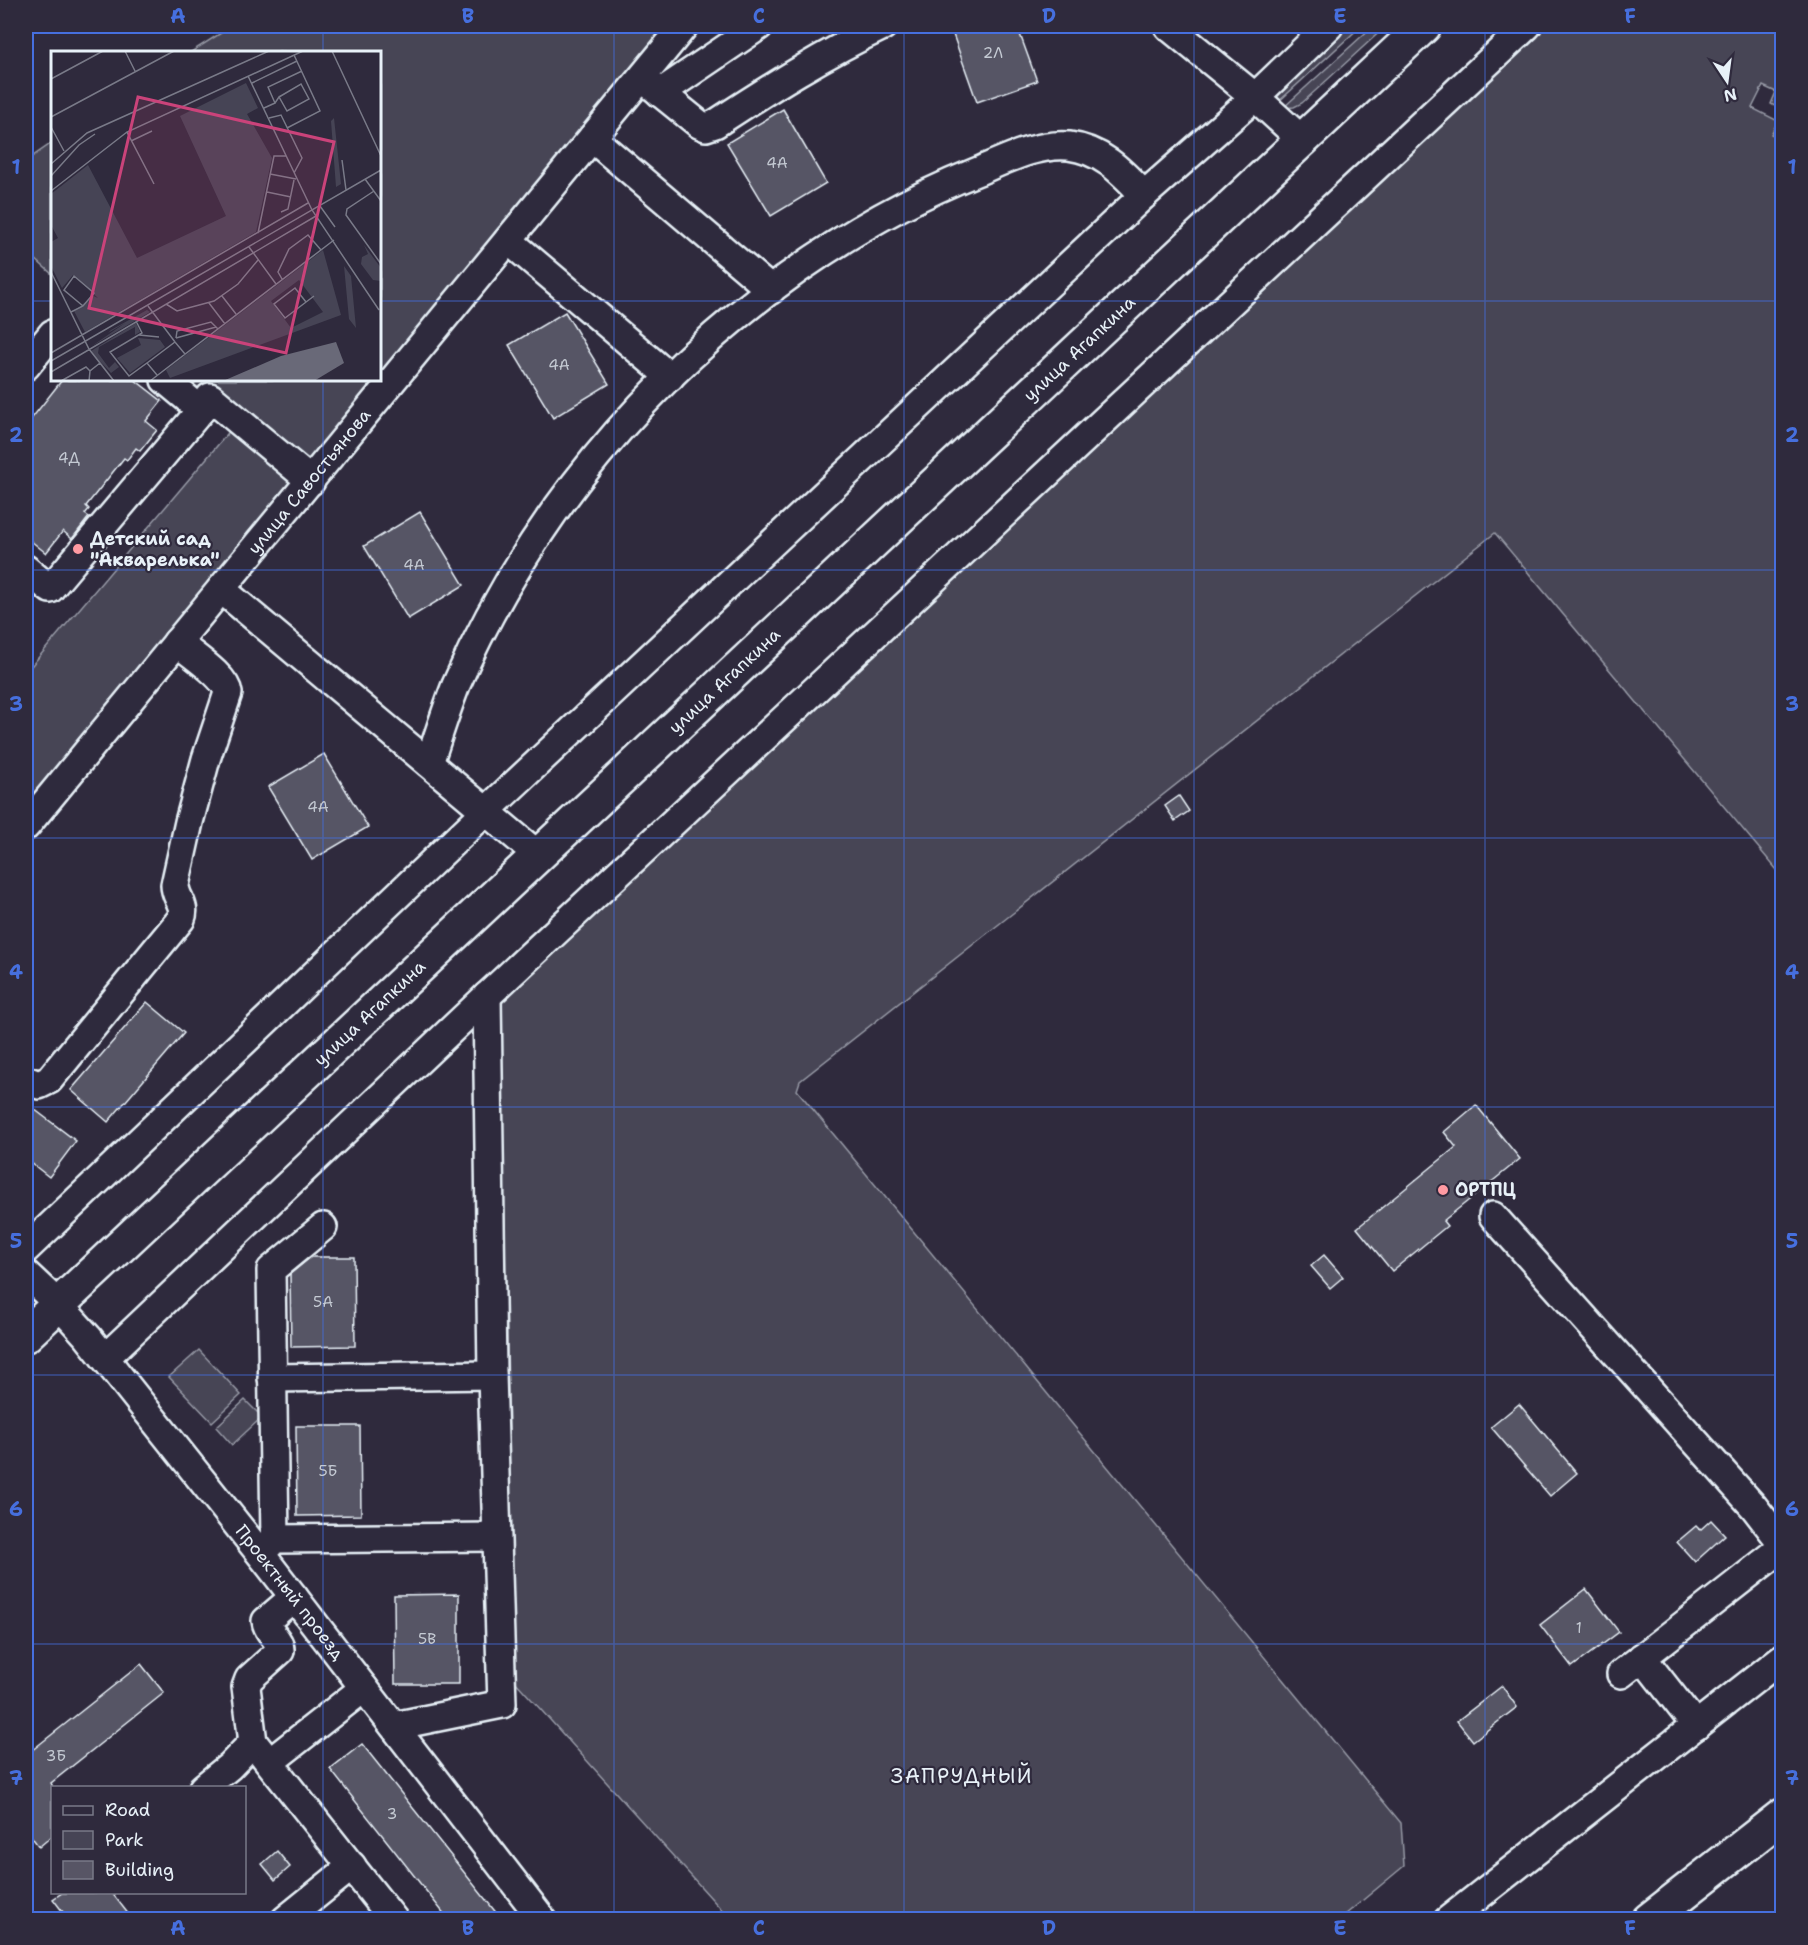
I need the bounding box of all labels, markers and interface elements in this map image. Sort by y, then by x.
text: A [170,3,186,29]
text: B [462,3,474,29]
text: C [753,3,765,29]
text: D [1042,3,1056,29]
text: E [1333,3,1347,29]
text: F [1624,3,1636,29]
house number: 2Л [983,43,1003,63]
inset map [51,51,381,381]
north arrow [1697,51,1757,111]
text: N [1722,83,1739,107]
house number: 4А [766,153,788,173]
text: 1 [11,154,21,180]
text: 1 [1787,154,1797,180]
street label: улица Агапкина [1018,290,1140,407]
house number: 4А [548,355,570,375]
street label: улица Савостьянова [242,404,376,559]
text: 2 [9,422,23,448]
text: 2 [1785,422,1799,448]
house number: 4Д [58,448,81,468]
place label: Детский сад "Акварелька" [90,527,220,572]
marker: Детский сад "Акварелька" [71,542,85,556]
house number: 4А [403,555,425,575]
street label: улица Агапкина [663,623,786,739]
text: 3 [9,691,23,717]
text: 3 [1785,691,1799,717]
house number: 4А [307,797,329,817]
street label: улица Агапкина [309,955,431,1071]
text: 4 [9,959,23,985]
text: 4 [1785,959,1799,985]
place label: ОРТПЦ [1455,1178,1517,1202]
marker: ОРТПЦ [1436,1183,1450,1197]
text: 5 [10,1228,22,1254]
text: 5 [1786,1228,1798,1254]
house number: 5А [313,1292,333,1312]
house number: 5Б [318,1461,338,1481]
text: 6 [9,1496,23,1522]
text: 6 [1785,1496,1799,1522]
street label: Проектный проезд [230,1520,350,1665]
house number: 1 [1576,1618,1582,1638]
house number: 5В [418,1629,436,1649]
house number: 3Б [46,1746,66,1766]
district label: ЗАПРУДНЫЙ [891,1762,1033,1790]
text: 7 [9,1765,23,1791]
text: 7 [1785,1765,1799,1791]
legend [51,1786,246,1894]
text: Road [105,1798,150,1822]
house number: 3 [387,1804,397,1824]
text: Park [105,1828,144,1852]
text: Building [105,1858,174,1882]
text: A [170,1915,186,1941]
text: B [462,1915,474,1941]
text: C [753,1915,765,1941]
text: D [1042,1915,1056,1941]
text: E [1333,1915,1347,1941]
text: F [1624,1915,1636,1941]

